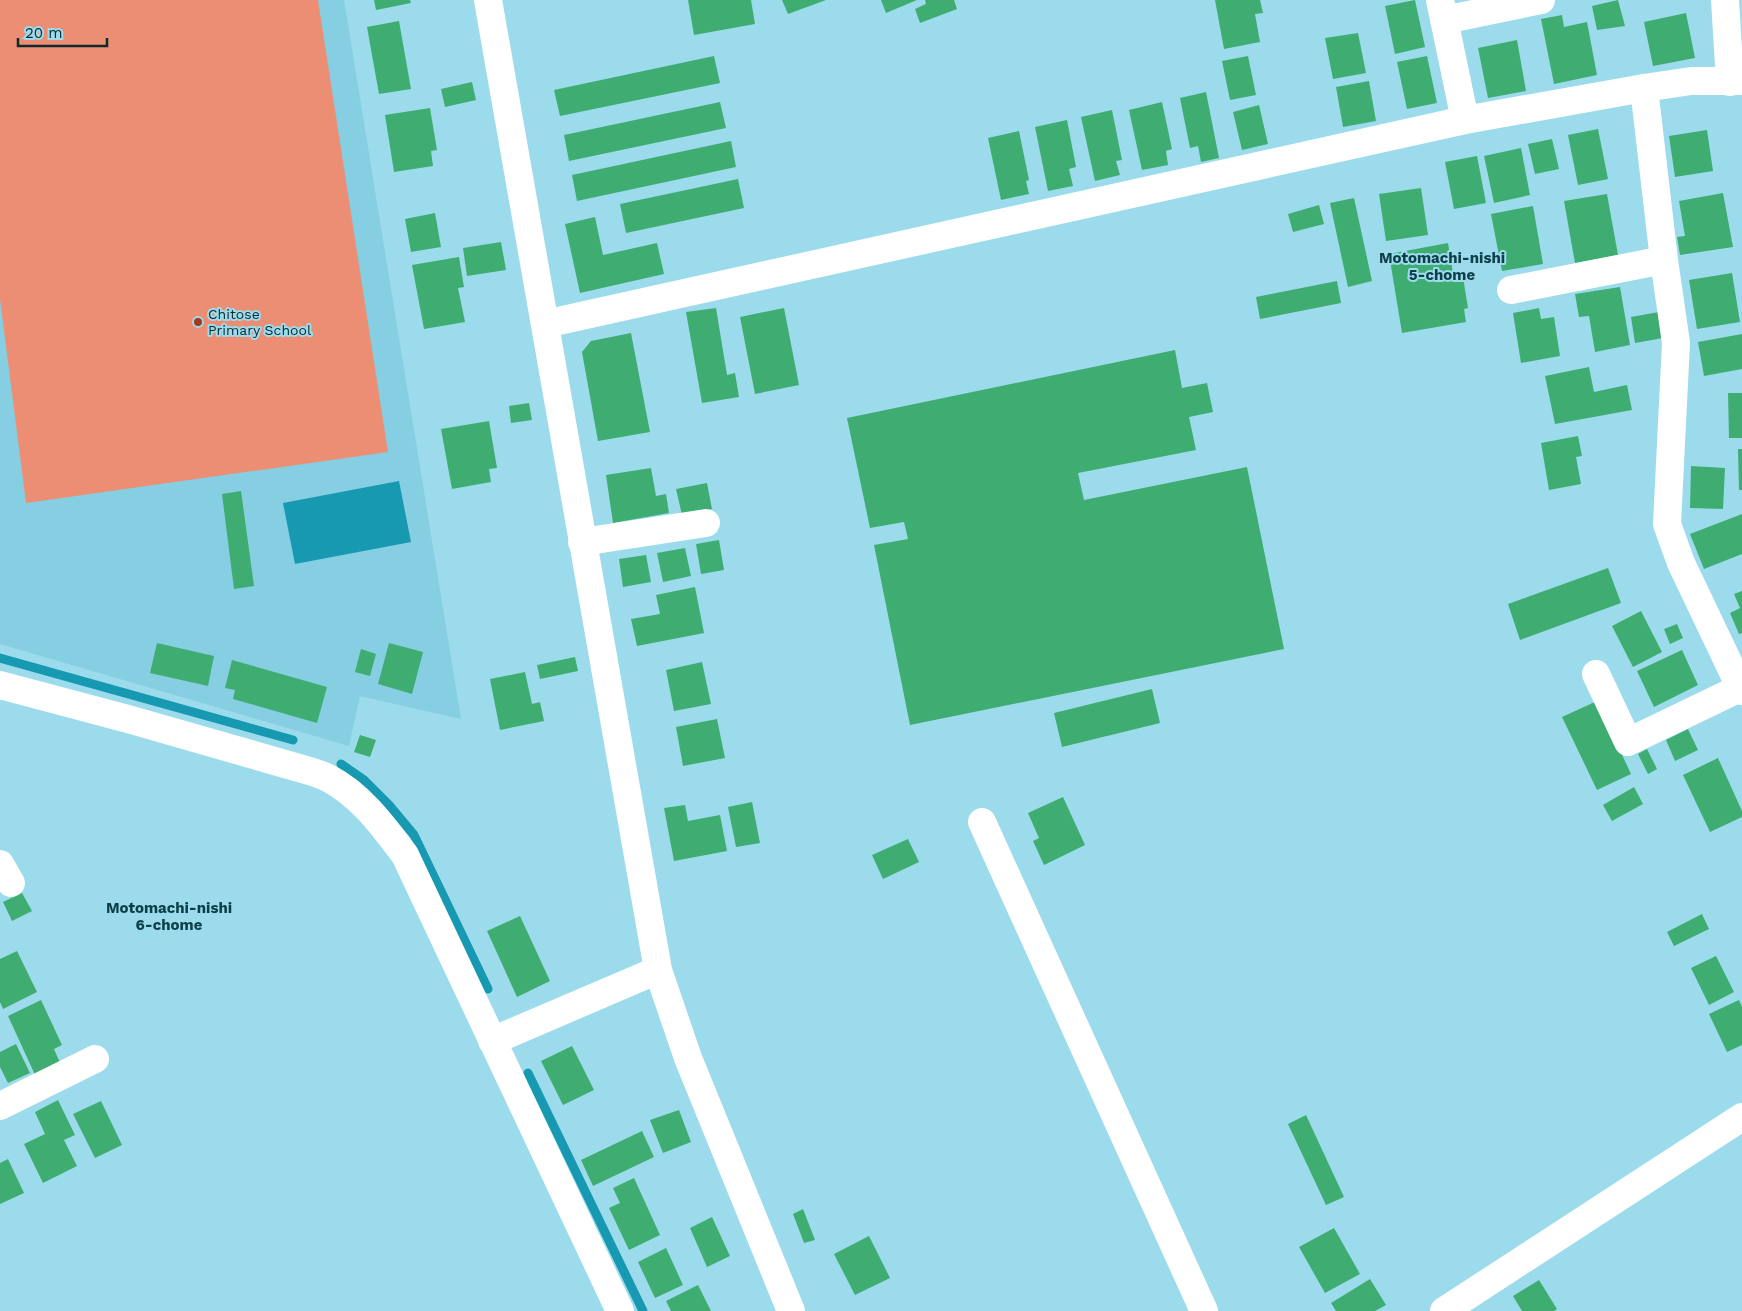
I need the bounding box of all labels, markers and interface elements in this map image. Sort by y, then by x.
scale bar [18,15,106,47]
text: 20 m [25,24,63,42]
district label: Motomachi-nishi 5-chome [1379,249,1505,284]
place label: Chitose Primary School [208,306,312,338]
marker: Chitose Primary School [192,316,204,328]
district label: Motomachi-nishi 6-chome [106,899,232,934]

